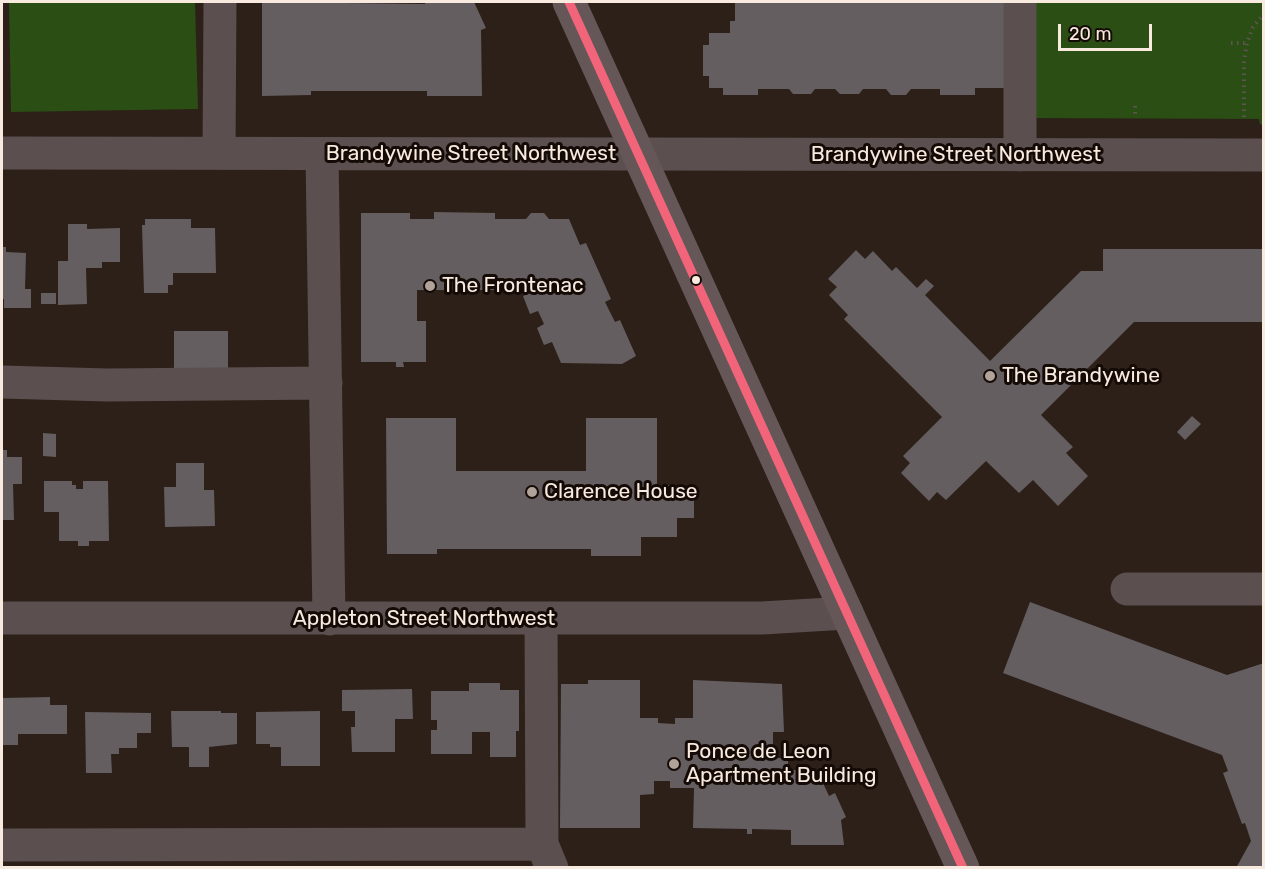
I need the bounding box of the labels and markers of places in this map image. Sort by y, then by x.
place label: The Frontenac [442,273,584,299]
unlabelled marker [690,274,702,286]
marker: The Frontenac [423,279,437,293]
place label: The Brandywine [1002,363,1160,389]
marker: The Brandywine [983,369,997,383]
place label: Clarence House [544,479,698,505]
marker: Clarence House [525,485,539,499]
place label: Ponce de Leon Apartment Building [686,739,876,789]
marker: Ponce de Leon Apartment Building [667,757,681,771]

